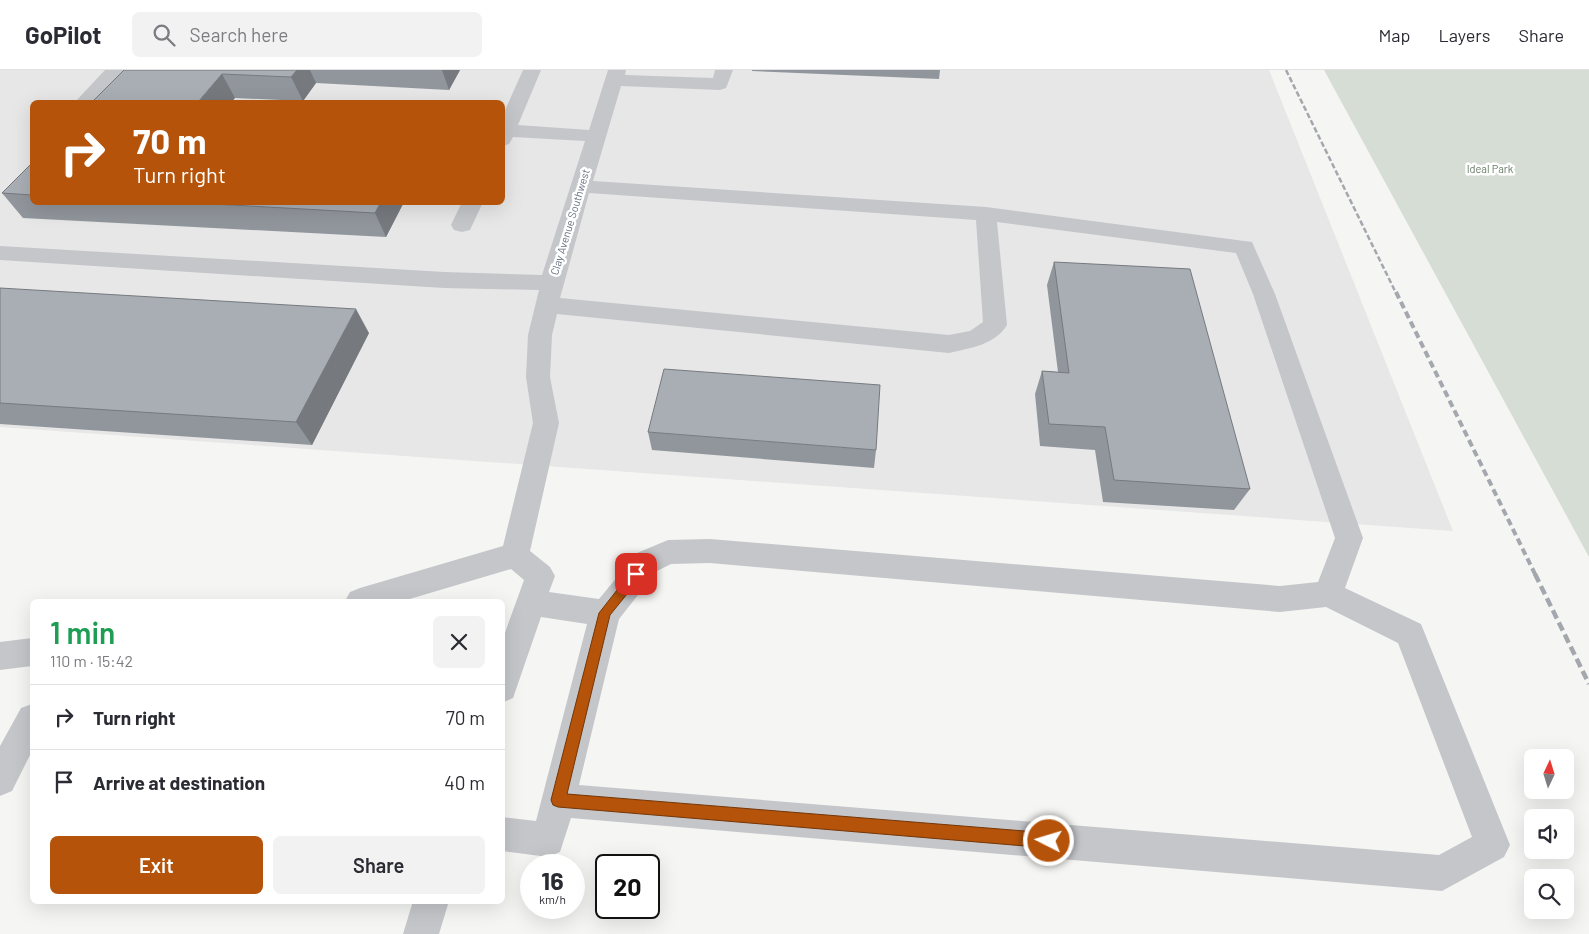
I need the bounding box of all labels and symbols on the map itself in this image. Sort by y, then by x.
park label: Ideal Park [1467,162,1514,175]
street label: Clay Avenue Southwest [547,167,592,276]
pin [615,553,657,595]
north arrow [1524,749,1574,799]
position arrow [1022,814,1074,866]
speed limit sign: 20 [595,854,660,919]

